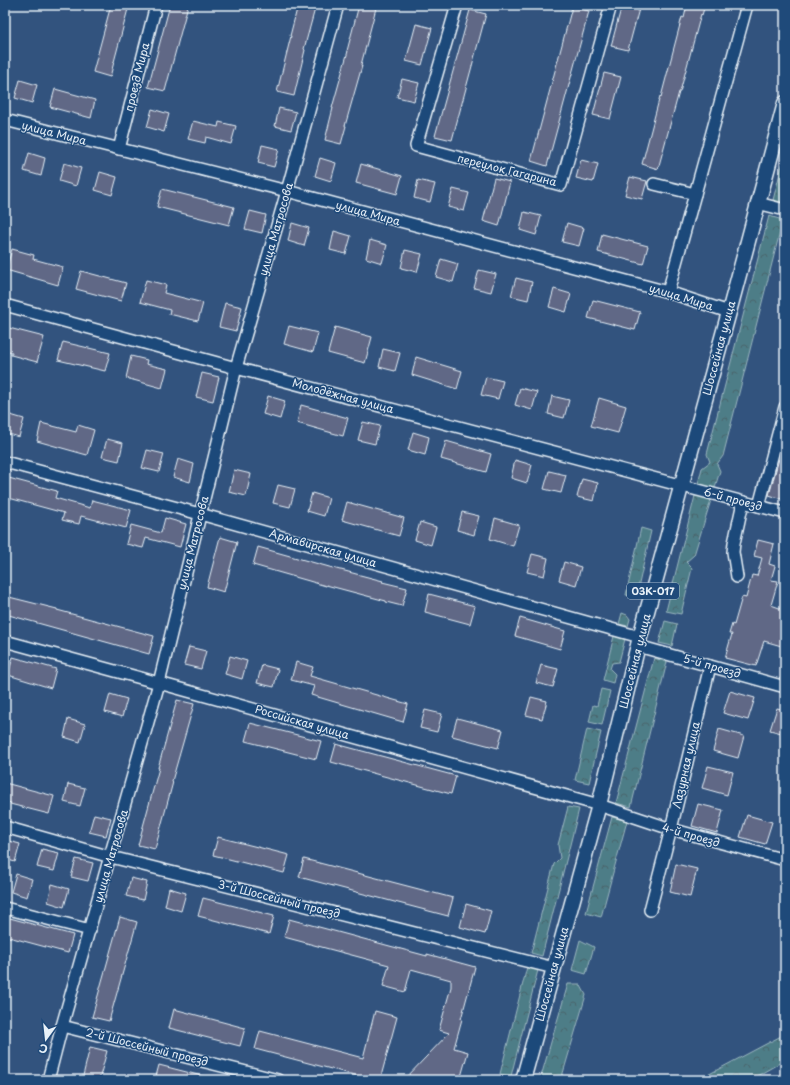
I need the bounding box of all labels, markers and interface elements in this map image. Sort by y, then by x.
street label: проезд Мира [120,41,153,113]
street label: улица Мира [20,116,88,149]
street label: переулок Гагарина [456,149,559,190]
street label: улица Матросова [254,180,297,278]
street label: улица Мира [334,196,402,229]
street label: улица Мира [647,279,715,314]
street label: Шоссейная улица [698,299,739,397]
street label: Молодёжная улица [291,374,396,417]
street label: 6-й проезд [702,483,764,514]
street label: улица Матросова [173,494,212,592]
street label: Армавирская улица [267,524,379,571]
road number: 03К-017 [627,583,679,599]
street label: Шоссейная улица [614,611,655,710]
street label: 5-й проезд [681,649,743,682]
street label: Российская улица [253,700,351,743]
street label: Лазурная улица [667,720,704,810]
street label: улица Матросова [89,807,132,905]
street label: 4-й проезд [660,818,722,851]
street label: 3-й Шоссейный проезд [216,875,342,922]
street label: Шоссейная улица [531,925,572,1023]
north arrow [26,1019,66,1059]
street label: 2-й Шоссейный проезд [84,1023,210,1070]
text: С [37,1040,49,1058]

